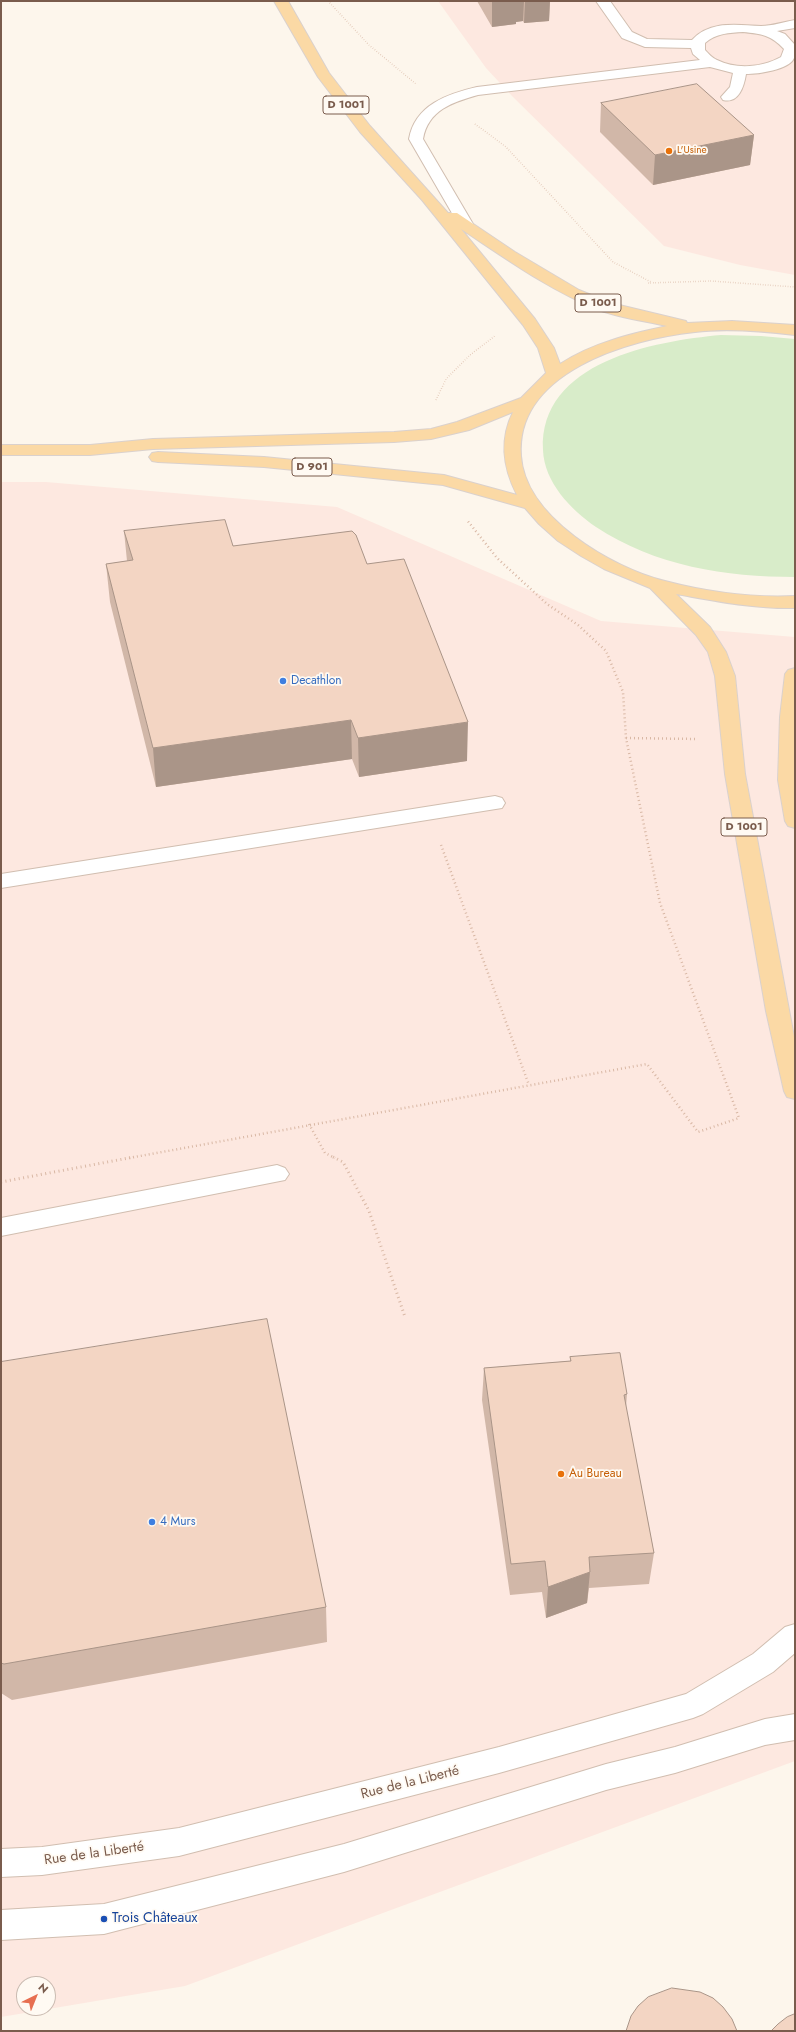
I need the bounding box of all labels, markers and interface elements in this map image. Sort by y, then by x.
road number: D 1001 [323,96,369,114]
place label: L'Usine [677,145,707,157]
marker: L'Usine [664,146,674,156]
road number: D 1001 [575,294,621,312]
road number: D 901 [292,458,332,476]
place label: Decathlon [291,674,342,688]
marker: Decathlon [278,676,288,686]
road number: D 1001 [721,818,767,836]
place label: Au Bureau [569,1467,622,1481]
marker: Au Bureau [556,1469,566,1479]
place label: 4 Murs [160,1515,196,1529]
marker: 4 Murs [147,1517,157,1527]
street label: Rue de la Liberté [359,1763,461,1803]
street label: Rue de la Liberté [43,1839,145,1869]
place label: Trois Châteaux [112,1911,197,1927]
marker: Trois Châteaux [99,1914,109,1924]
north arrow [16,1976,56,2016]
text: N [35,1979,52,1997]

